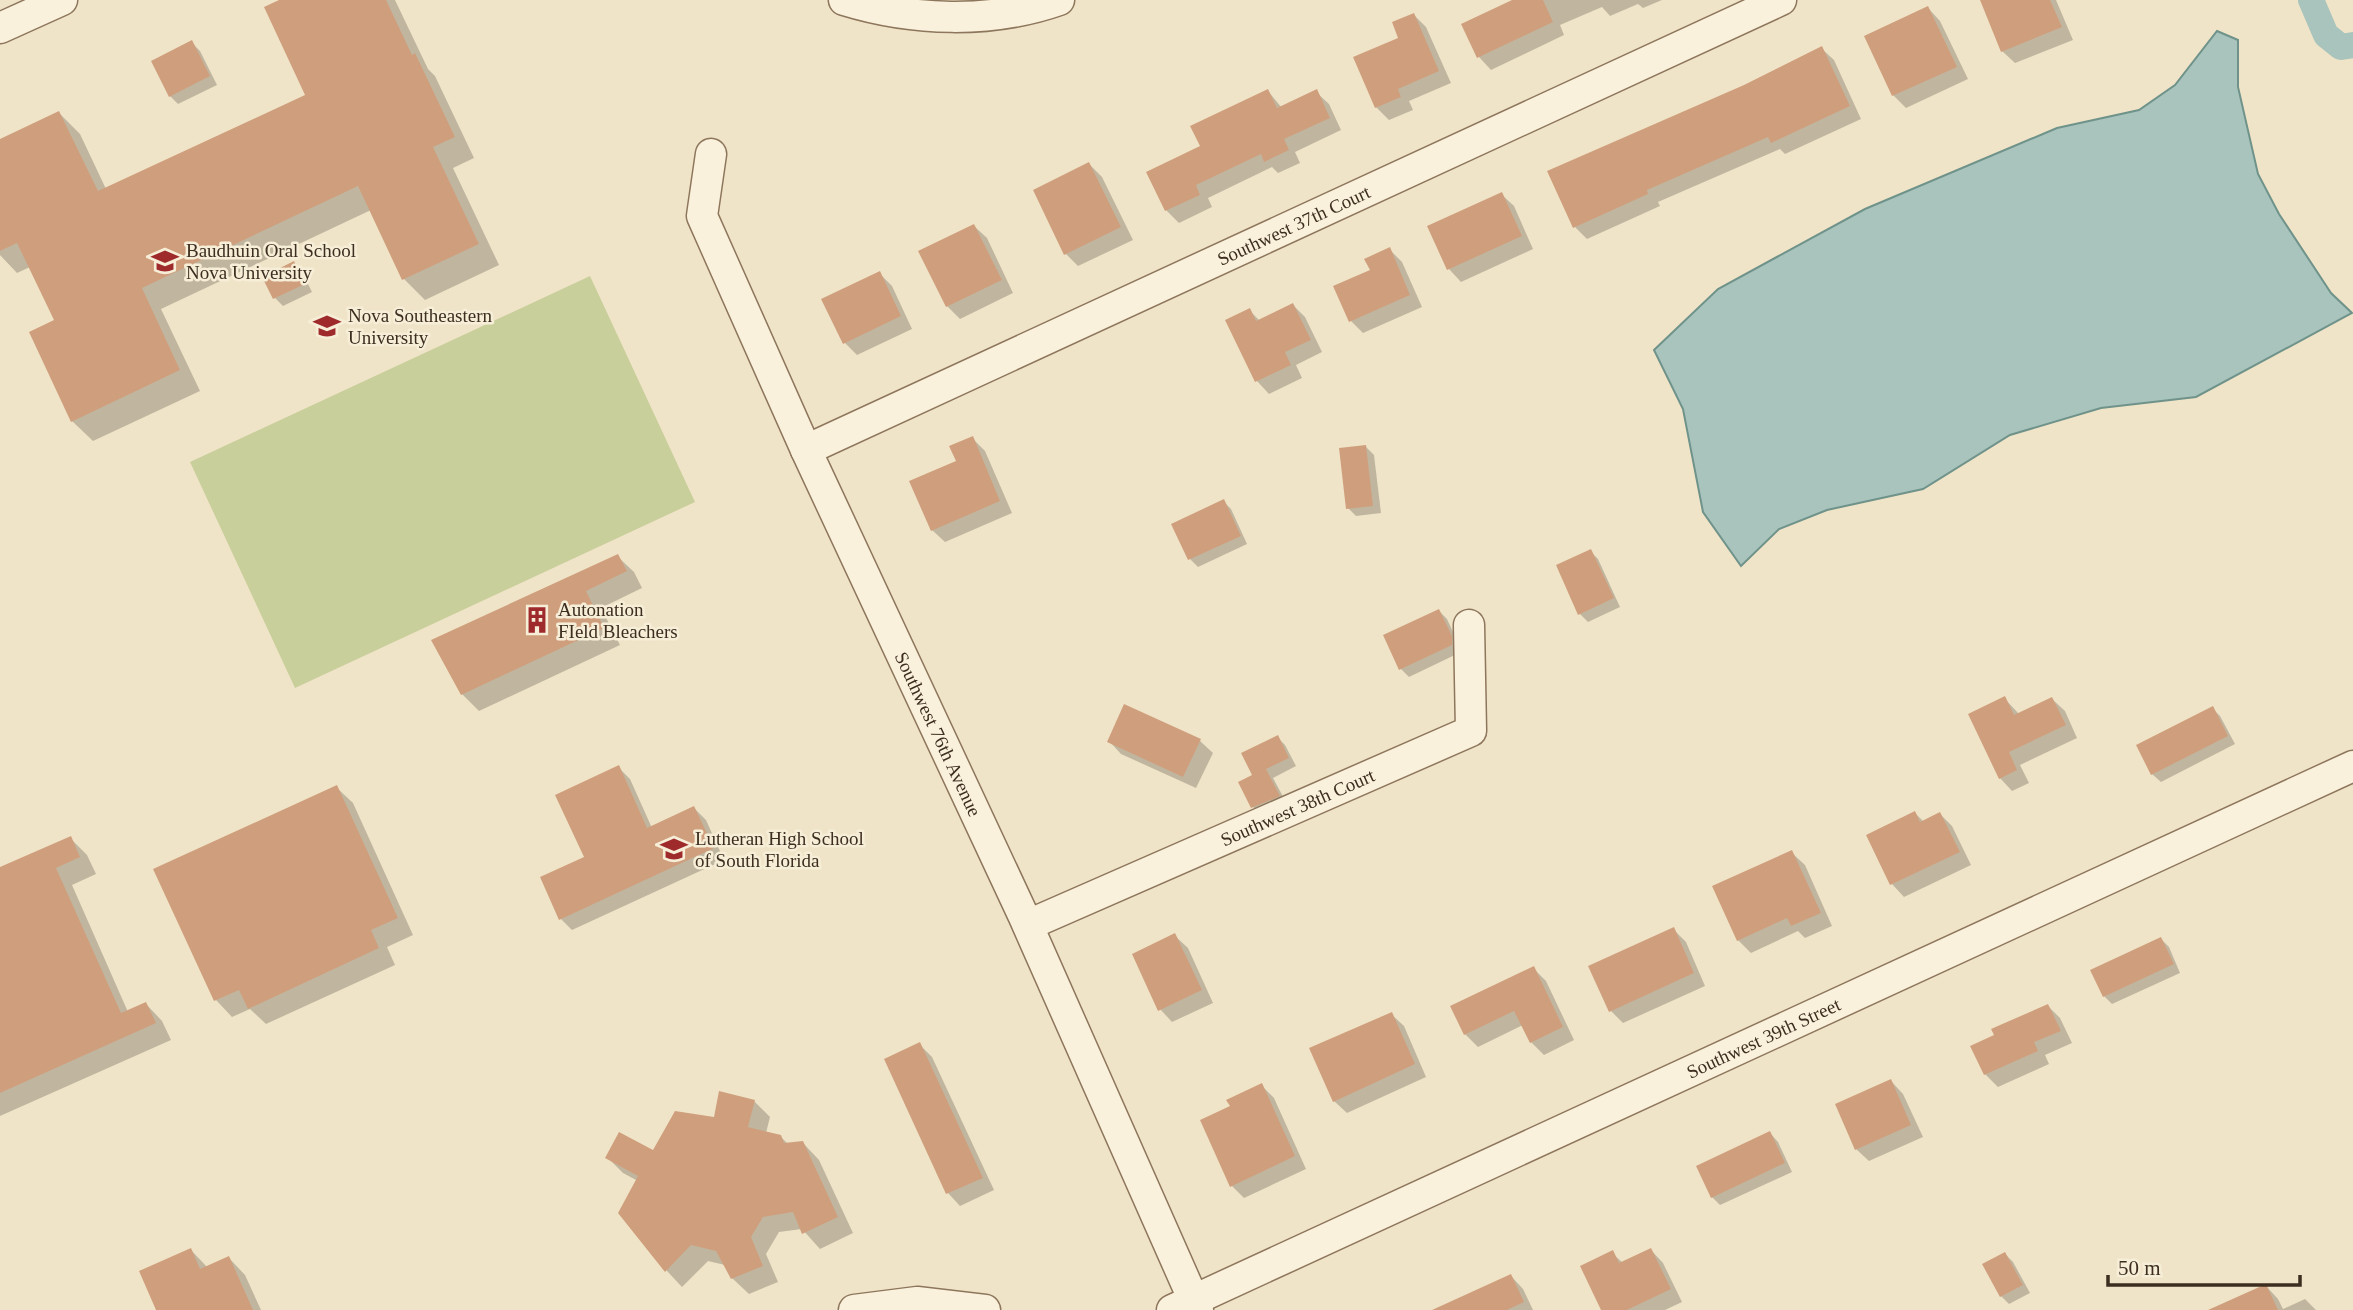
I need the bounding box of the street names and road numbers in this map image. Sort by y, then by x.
street label: Southwest 37th Court [1214,180,1374,269]
street label: Southwest 76th Avenue [891,648,986,819]
street label: Southwest 38th Court [1217,764,1378,850]
street label: Southwest 39th Street [1683,993,1844,1082]

